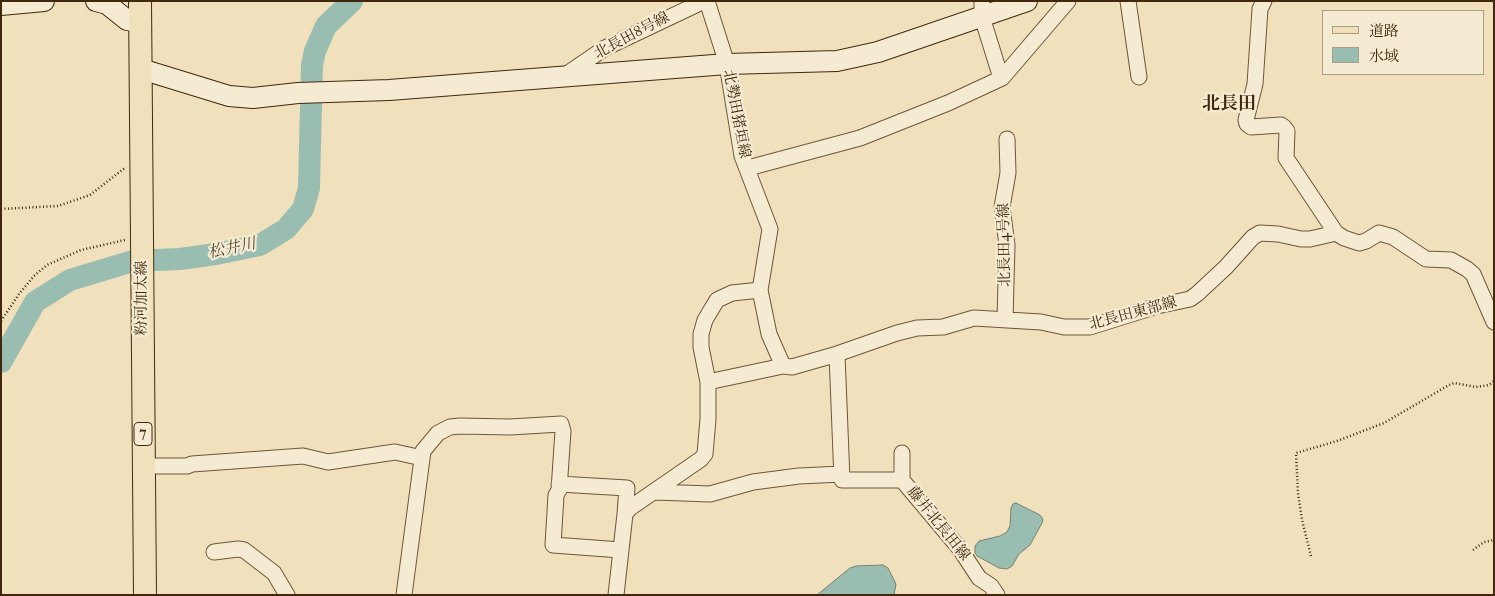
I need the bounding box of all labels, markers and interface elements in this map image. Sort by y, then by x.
street label: 北長田8号線 [591,9,673,63]
legend [1322,10,1485,75]
text: 道路 [1369,22,1399,40]
text: 水域 [1369,47,1399,65]
street label: 北勢田猪垣線 [719,68,753,160]
district label: 北長田 [1202,94,1256,116]
street label: 北長田4号線 [995,203,1015,287]
water label: 松井川 [207,235,257,263]
street label: 粉河加太線 [133,261,151,335]
street label: 北長田東部線 [1087,294,1179,334]
road number: 7 [134,422,152,446]
street label: 藤井北長田線 [903,483,973,565]

